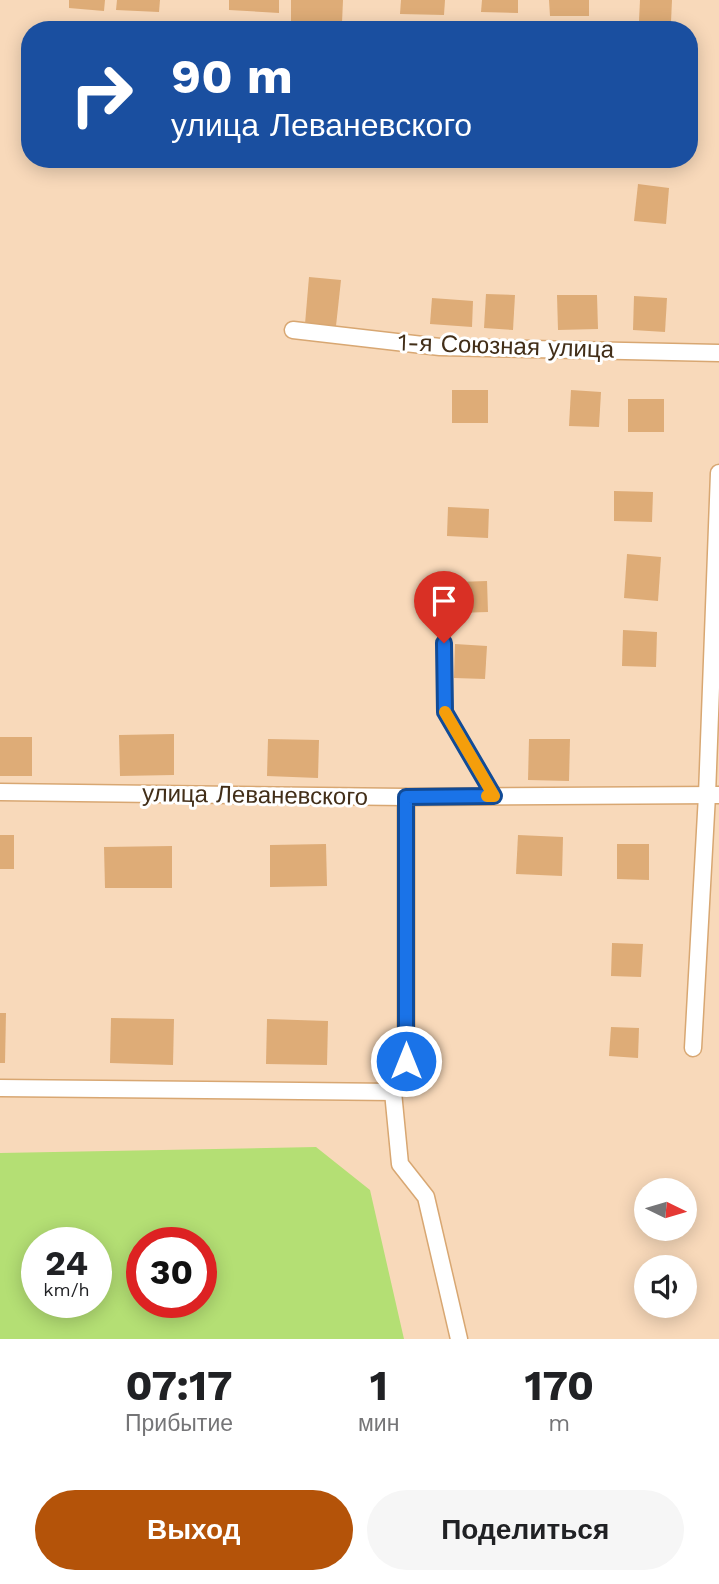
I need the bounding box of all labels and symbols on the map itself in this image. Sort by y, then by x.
street label: 1-я Союзная улица [397,328,615,364]
pin [414,571,474,643]
street label: улица Леваневского [142,779,368,811]
position arrow [369,1024,443,1098]
north arrow [634,1178,696,1241]
speed limit sign: 30 [126,1227,217,1318]

